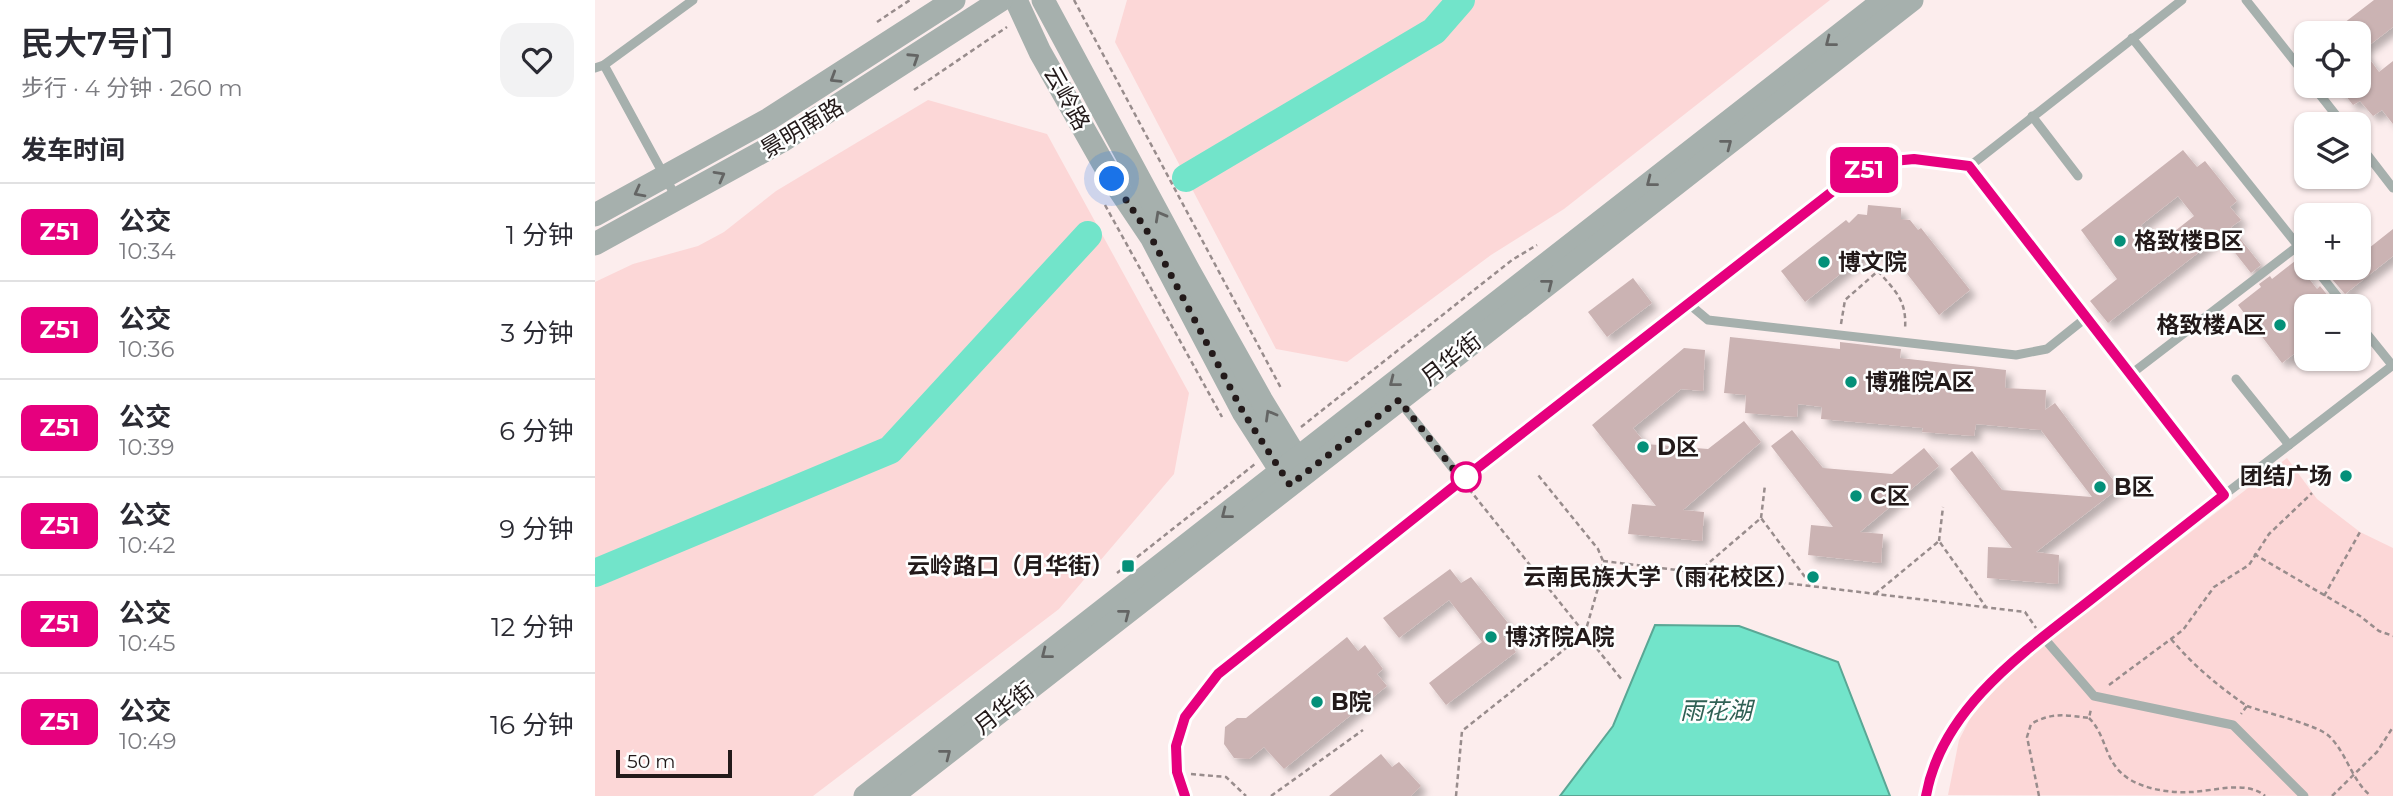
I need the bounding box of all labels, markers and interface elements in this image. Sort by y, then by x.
map controls [2294,21,2371,371]
button: locate [2294,21,2371,98]
text: 民大7号门 [21,23,173,63]
button: heart [500,23,574,97]
one-way arrow [1825,34,1838,46]
one-way arrow [906,53,919,66]
street label: 云岭路 [1038,61,1096,135]
one-way arrow [830,69,843,82]
text: 步行 · 4 分钟 · 260 m [21,74,243,102]
street label: 景明南路 [755,92,849,164]
button: layers [2294,112,2371,189]
text: 发车时间 [21,134,125,166]
one-way arrow [1719,140,1732,152]
line badge: Z51 [1824,147,1904,193]
text: Z51 [1844,155,1884,184]
your location [1094,161,1129,196]
one-way arrow [712,171,725,184]
one-way arrow [1646,174,1658,187]
one-way arrow [634,184,646,197]
button: + [2294,203,2371,280]
text: 公交 [119,205,171,237]
one-way arrow [1155,211,1168,223]
text: Z51 [40,217,79,246]
text: 1 分钟 [506,219,574,251]
place label: 格致楼B区 [2134,227,2244,255]
marker: 格致楼B区 [2112,233,2128,249]
text: 10:34 [119,237,176,265]
place label: 博文院 [1838,248,1907,276]
marker: 博文院 [1816,254,1832,270]
one-way arrow [1540,279,1552,292]
button: − [2294,294,2371,371]
text: 公交 [119,303,171,335]
place label: 格致楼A区 [2156,311,2266,339]
text: Z51 [40,315,79,344]
text: 3 分钟 [501,317,574,349]
marker: 格致楼A区 [2272,317,2288,333]
street label: 月华街 [1415,327,1487,391]
text: 10:36 [119,335,174,363]
place label: 博雅院A区 [1865,368,1975,396]
one-way arrow [1390,374,1402,387]
marker: 博雅院A区 [1843,374,1859,390]
text: 公交 [119,401,171,433]
one-way arrow [1265,410,1278,423]
text: Z51 [40,413,79,442]
text: 6 分钟 [499,415,574,447]
text: 10:39 [119,433,174,461]
place label: D区 [1657,433,1699,461]
marker: D区 [1635,439,1651,455]
unlabelled marker [1451,462,1481,492]
place label: 团结广场 [2240,462,2332,490]
marker: 团结广场 [2338,468,2354,484]
place label: B区 [2114,473,2155,501]
marker: B区 [2092,479,2108,495]
place label: C区 [1870,482,1910,510]
marker: C区 [1848,488,1864,504]
text: 公交 [119,499,171,531]
one-way arrow [1221,505,1233,518]
text: Z51 [40,511,79,540]
text: 9 分钟 [499,513,574,545]
text: 10:42 [119,531,176,559]
place label: 云岭路口（月华街） [907,552,1114,580]
marker: 云岭路口（月华街） [1120,558,1136,574]
place label: 云南民族大学（雨花校区） [1523,563,1799,591]
marker: 云南民族大学（雨花校区） [1805,569,1821,585]
text: 公交 [119,597,171,629]
text: Z51 [40,609,79,638]
one-way arrow [1117,609,1130,622]
text: 12 分钟 [491,611,574,643]
place label: 博济院A院 [1505,623,1615,651]
text: 10:45 [119,629,176,657]
marker: 博济院A院 [1483,629,1499,645]
one-way arrow [1042,645,1054,658]
street label: 月华街 [968,676,1040,740]
place label: B院 [1331,688,1372,716]
marker: B院 [1309,694,1325,710]
text: 公交 [119,695,171,727]
water label: 雨花湖 [1680,696,1756,725]
text: Z51 [40,707,79,736]
text: 16 分钟 [490,709,574,741]
text: 10:49 [119,727,176,755]
scale bar [616,747,731,779]
one-way arrow [938,749,950,762]
text: 50 m [627,750,675,773]

